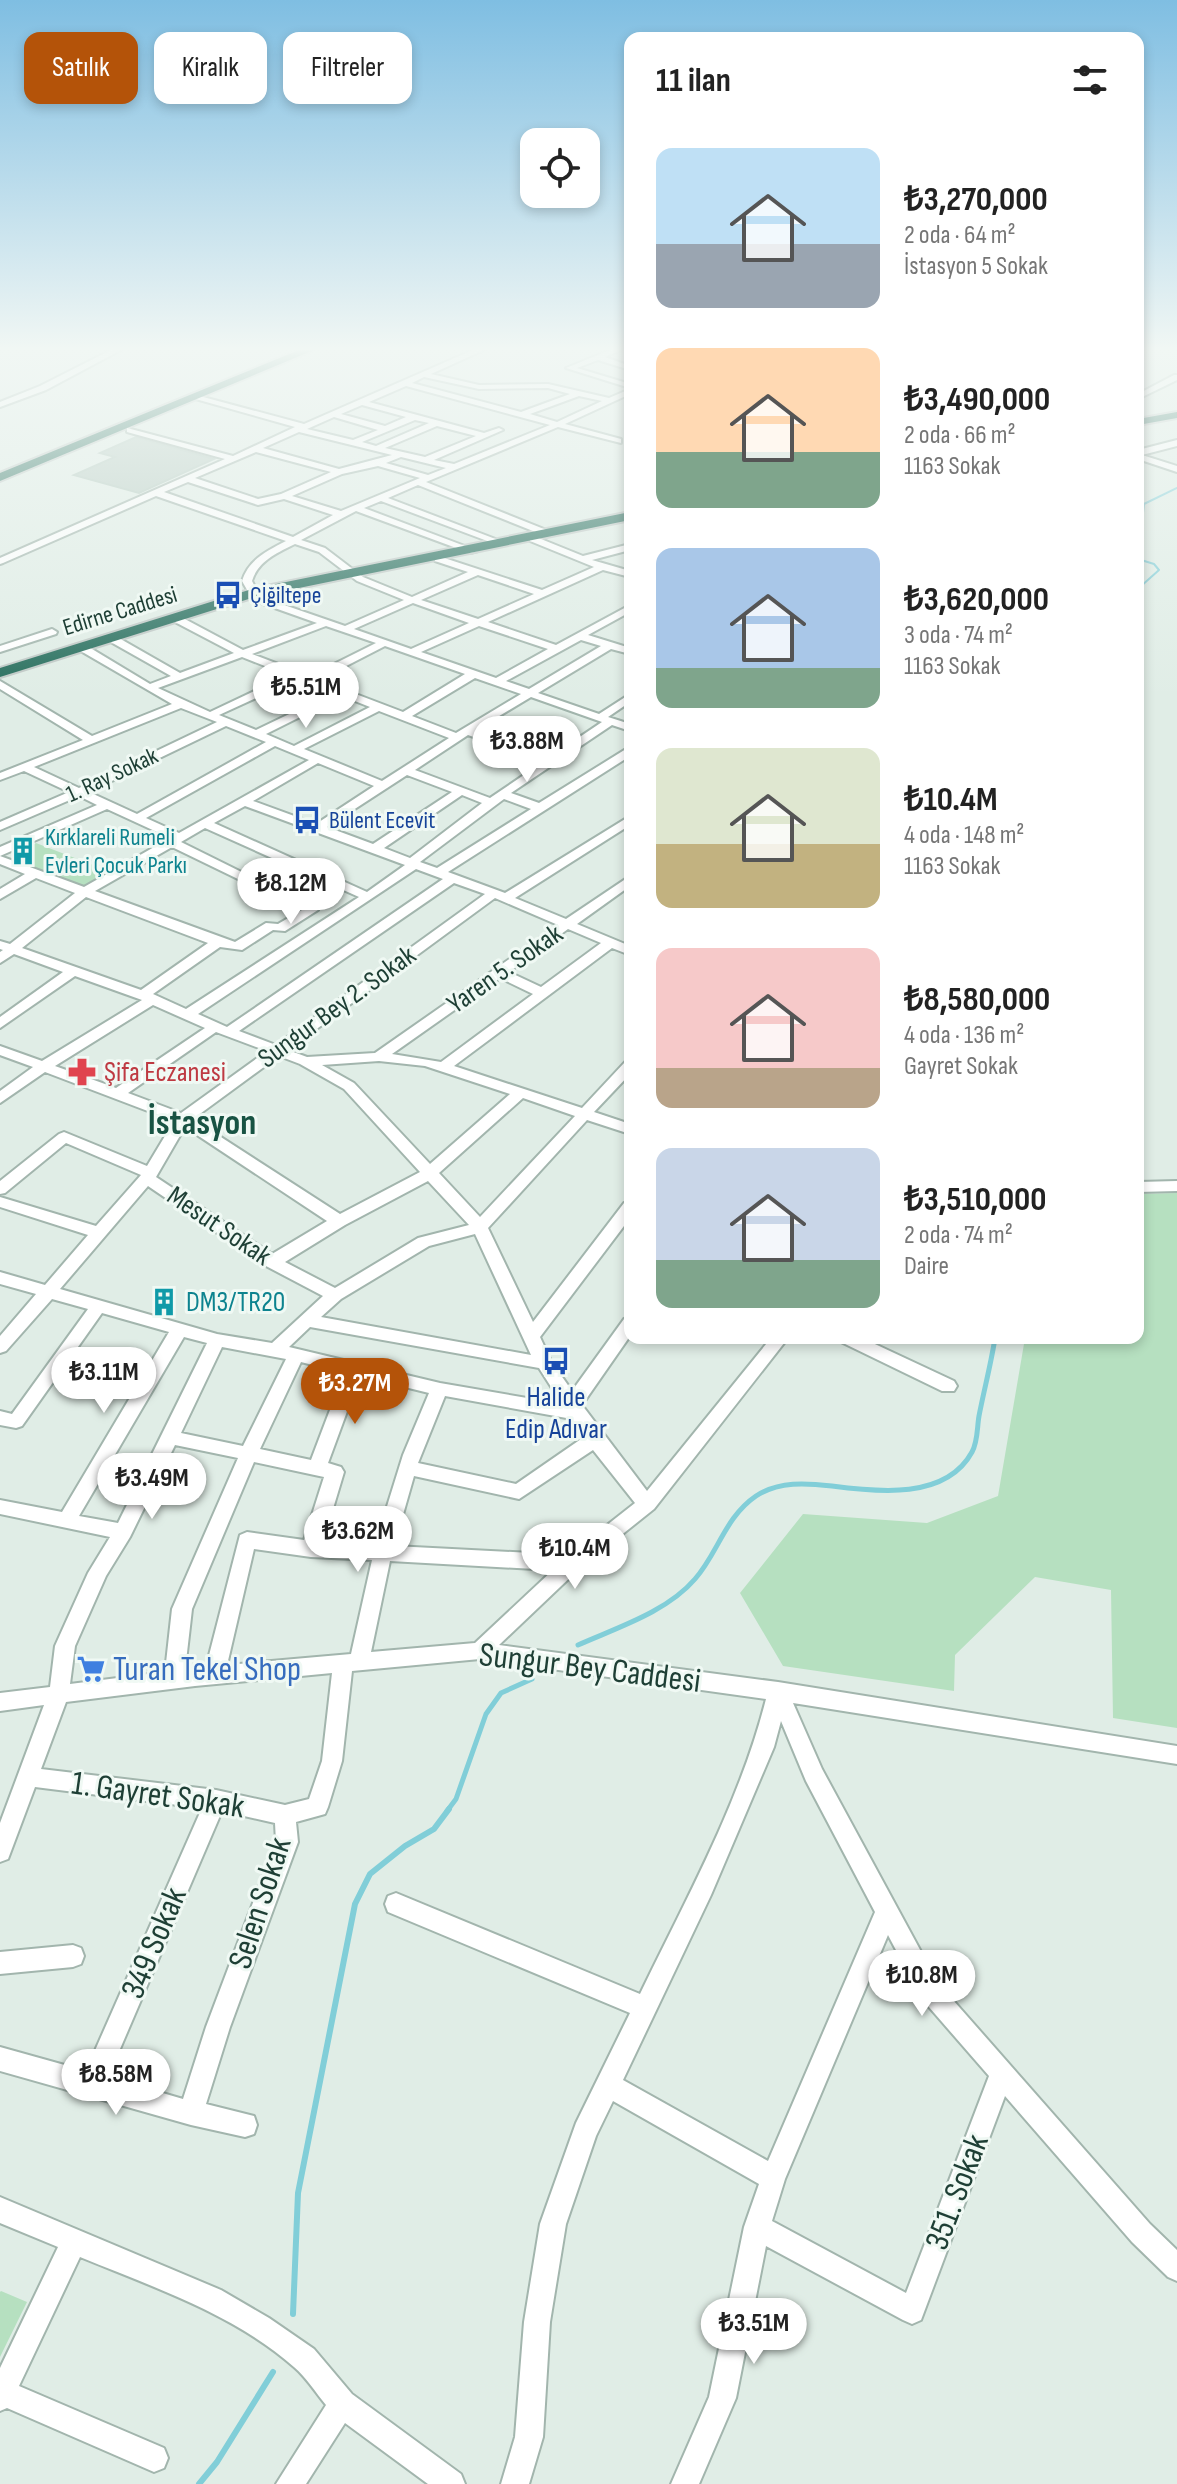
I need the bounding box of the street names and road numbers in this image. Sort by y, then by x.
street label: Edirne Caddesi [59,580,181,642]
street label: 1. Ray Sokak [61,741,163,809]
street label: Yaren 5. Sokak [441,917,569,1021]
street label: Sungur Bey 2. Sokak [252,939,423,1075]
street label: Mesut Sokak [161,1179,278,1273]
street label: Sungur Bey Caddesi [477,1634,703,1702]
street label: 1. Gayret Sokak [69,1763,247,1827]
street label: Selen Sokak [220,1832,300,1974]
street label: 349 Sokak [112,1881,196,2005]
street label: 351. Sokak [916,2128,998,2255]

